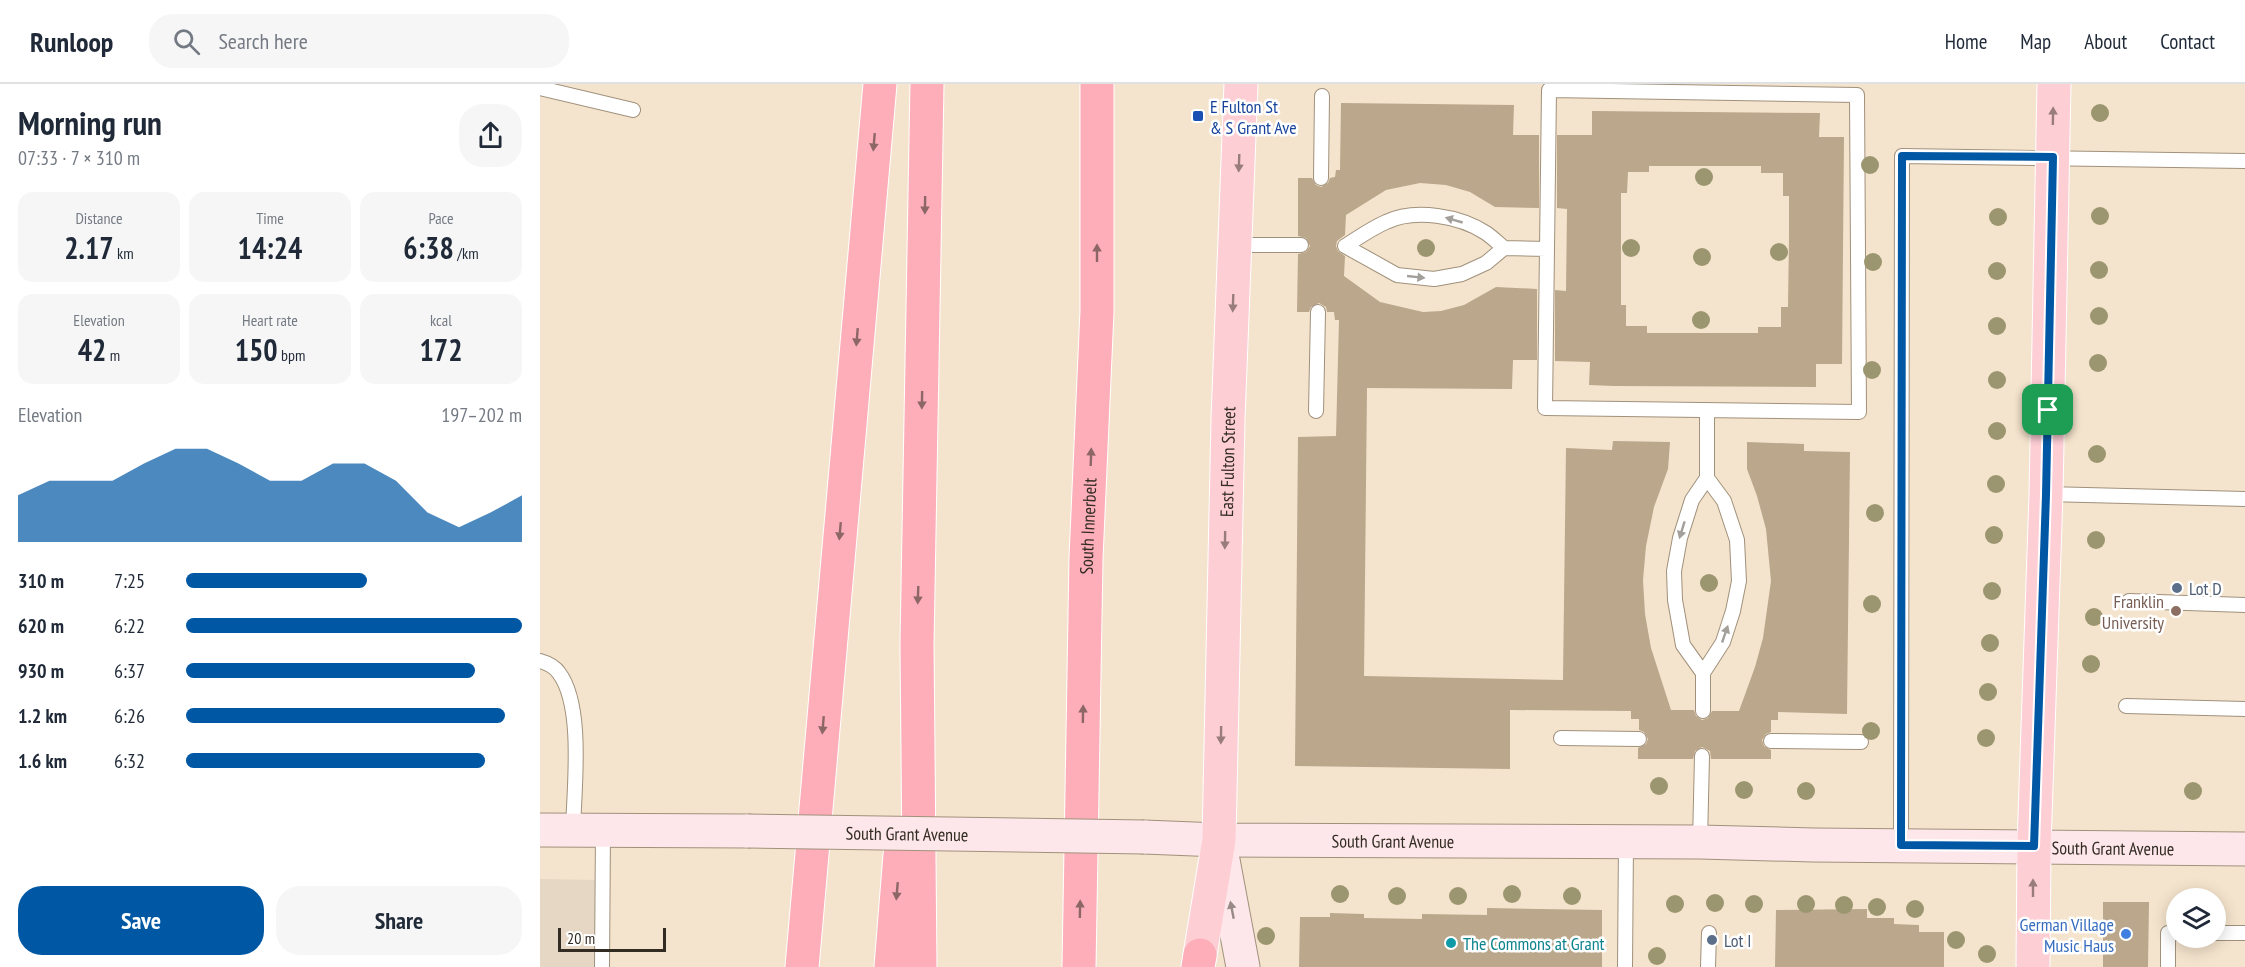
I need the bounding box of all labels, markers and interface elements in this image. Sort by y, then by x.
search box [149,14,569,68]
text: Runloop [30,23,113,60]
icon: search [170,25,203,58]
text: Search here [218,27,308,55]
text: Home [1945,28,1987,55]
text: Map [2020,28,2051,55]
text: About [2084,28,2127,55]
text: Contact [2160,28,2215,55]
place label: E Fulton St & S Grant Ave [1210,95,1297,139]
text: Morning run [18,101,162,144]
button: share [459,104,522,167]
one-way arrow [2048,106,2058,125]
marker: E Fulton St & S Grant Ave [1191,109,1205,123]
one-way arrow [869,133,879,152]
text: 07:33 · 7 × 310 m [18,145,140,171]
one-way arrow [1234,154,1243,173]
one-way arrow [920,196,930,215]
text: Distance [75,208,123,228]
text: Time [256,208,284,228]
text: Pace [428,208,454,228]
one-way arrow [1445,215,1463,225]
text: 2.17 [64,228,114,267]
text: 14:24 [238,228,302,267]
text: 6:38 [403,228,454,267]
text: km [114,243,134,263]
text: /km [454,243,479,263]
one-way arrow [1092,243,1102,262]
one-way arrow [1406,272,1425,282]
one-way arrow [1228,294,1237,313]
text: Elevation [73,310,125,330]
text: Heart rate [242,310,298,330]
text: kcal [430,310,452,330]
one-way arrow [852,327,862,346]
text: 42 [78,330,106,369]
text: 150 [235,330,278,369]
text: 172 [419,330,463,369]
text: m [106,345,120,365]
text: bpm [278,345,305,365]
pin [2022,384,2073,435]
one-way arrow [917,391,927,410]
icon: arrive [2031,393,2064,426]
text: Elevation [18,402,82,428]
text: 197–202 m [441,402,522,428]
street label: East Fulton Street [1214,406,1240,517]
one-way arrow [1086,448,1095,467]
street label: South Innerbelt [1074,477,1101,575]
one-way arrow [835,521,845,540]
one-way arrow [1677,521,1686,539]
one-way arrow [1221,531,1230,550]
text: 310 m [18,568,64,594]
text: 7:25 [114,568,145,594]
place label: Lot D [2189,577,2222,600]
marker: Lot D [2170,581,2184,595]
one-way arrow [913,586,923,605]
place label: Franklin University [2102,590,2164,634]
marker: Franklin University [2169,604,2183,618]
text: 620 m [18,613,64,639]
text: 6:22 [114,613,145,639]
one-way arrow [1721,625,1731,643]
text: 930 m [18,658,64,684]
text: 6:37 [114,658,145,684]
text: 1.2 km [18,703,67,729]
text: 6:26 [114,703,145,729]
one-way arrow [1079,704,1088,723]
one-way arrow [818,716,828,735]
one-way arrow [1216,726,1226,745]
text: 1.6 km [18,748,67,774]
text: 6:32 [114,748,145,774]
street label: South Grant Avenue [845,821,969,846]
street label: South Grant Avenue [1332,829,1454,852]
street label: South Grant Avenue [2051,836,2174,860]
one-way arrow [2028,878,2038,897]
one-way arrow [892,881,902,900]
button: Save [18,886,264,955]
button: Share [276,886,522,955]
map controls [2166,888,2226,948]
button: layers [2166,888,2226,948]
one-way arrow [1075,899,1085,918]
one-way arrow [1227,900,1236,919]
place label: German Village Music Haus [2020,913,2114,957]
scale bar [558,925,666,952]
marker: German Village Music Haus [2119,927,2133,941]
text: 20 m [567,928,595,948]
place label: Lot I [1724,929,1751,952]
place label: The Commons at Grant [1463,932,1605,955]
marker: Lot I [1705,933,1719,947]
marker: The Commons at Grant [1444,936,1458,950]

